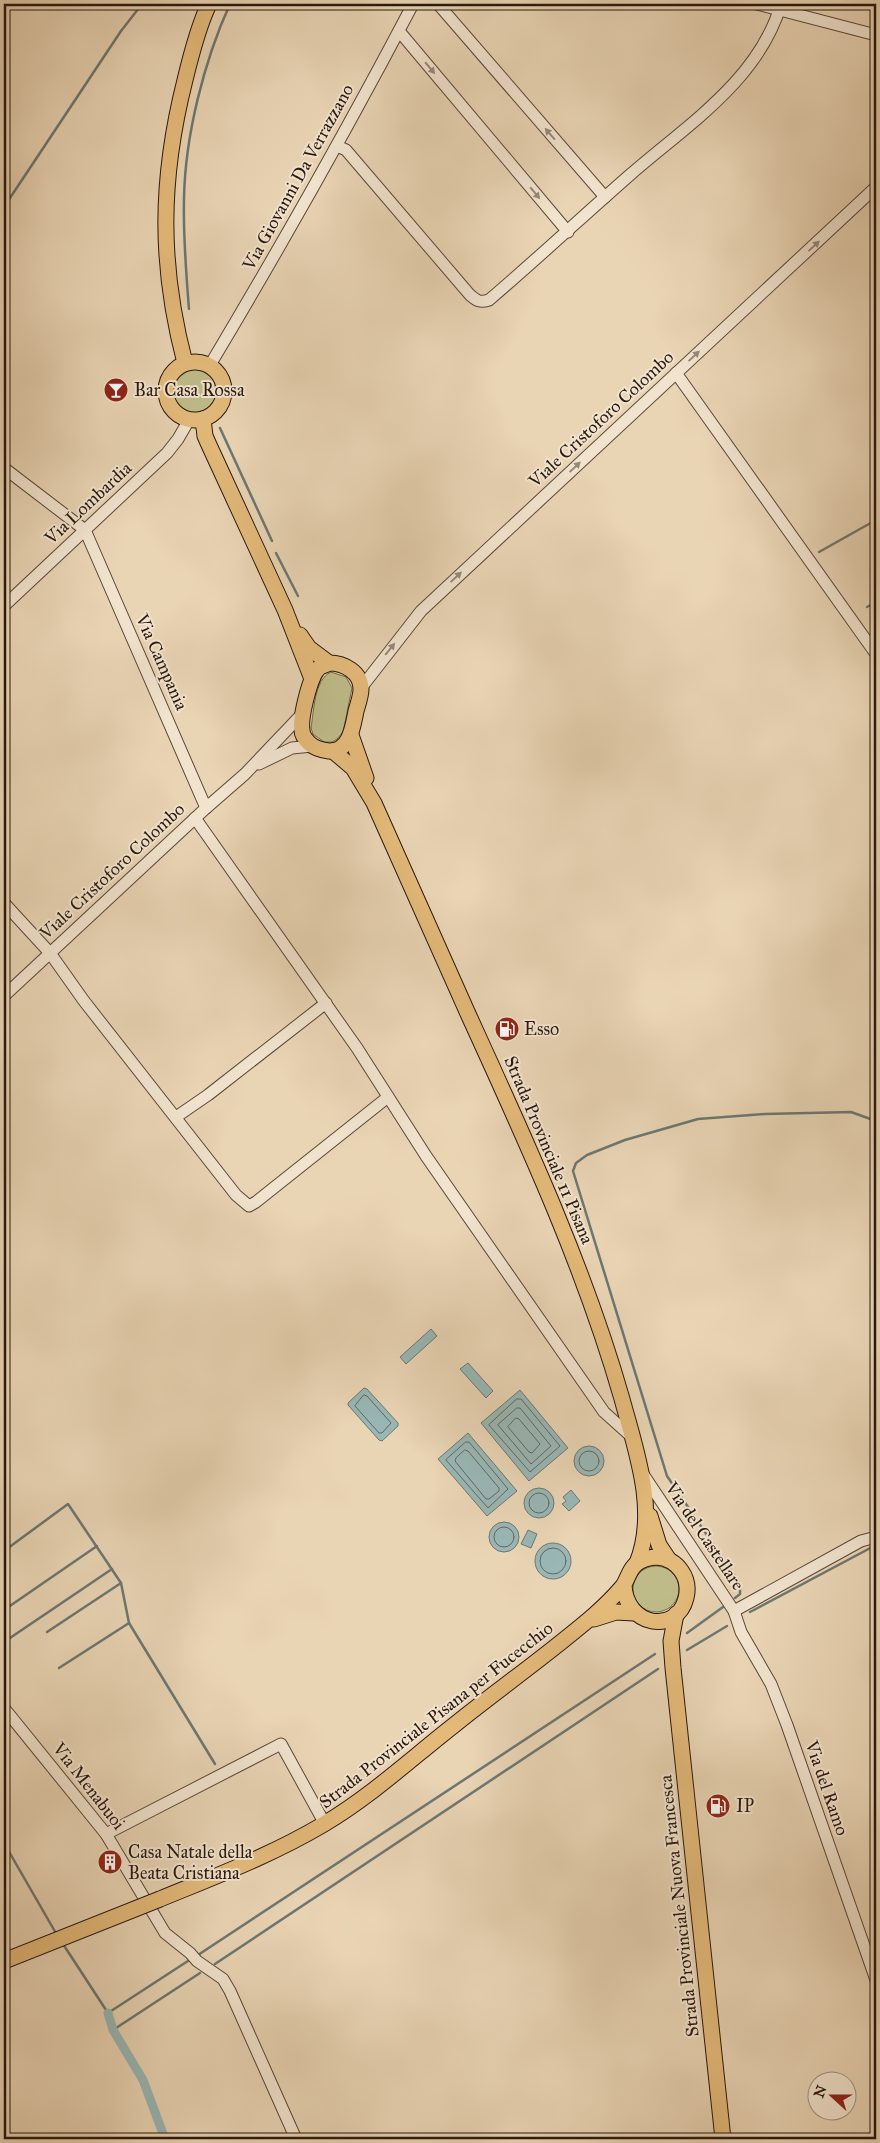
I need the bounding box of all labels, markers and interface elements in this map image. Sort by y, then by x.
one-way arrow [425,62,436,75]
street label: Via Giovanni Da Verrazzano [237,80,358,275]
one-way arrow [545,127,556,140]
one-way arrow [529,186,540,199]
one-way arrow [807,240,819,252]
street label: Viale Cristoforo Colombo [523,346,678,493]
one-way arrow [688,350,700,362]
bar icon: Bar Casa Rossa [103,377,129,403]
place label: Bar Casa Rossa [134,379,245,401]
street label: Via Lombardia [39,457,136,550]
one-way arrow [569,461,582,472]
one-way arrow [450,571,462,583]
street label: Via Campania [131,610,193,714]
one-way arrow [385,643,396,656]
street label: Viale Cristoforo Colombo [34,798,189,945]
fuel station icon: Esso [494,1016,520,1042]
place label: Esso [524,1018,559,1040]
street label: Strada Provinciale 11 Pisana [499,1053,599,1248]
street label: Via del Castellare [660,1477,749,1594]
street label: Strada Provinciale Pisana per Fucecchio [315,1617,557,1813]
street label: Via Menabuoi [48,1737,130,1834]
street label: Via del Ramo [800,1737,853,1838]
street label: Strada Provinciale Nuova Francesca [654,1774,704,2038]
fuel station icon: IP [705,1793,731,1819]
place label: IP [736,1795,754,1817]
place label: Casa Natale della Beata Cristiana [128,1841,253,1884]
building icon: Casa Natale della Beata Cristiana [97,1849,123,1875]
north arrow [808,2070,858,2120]
text: N [810,2083,830,2100]

